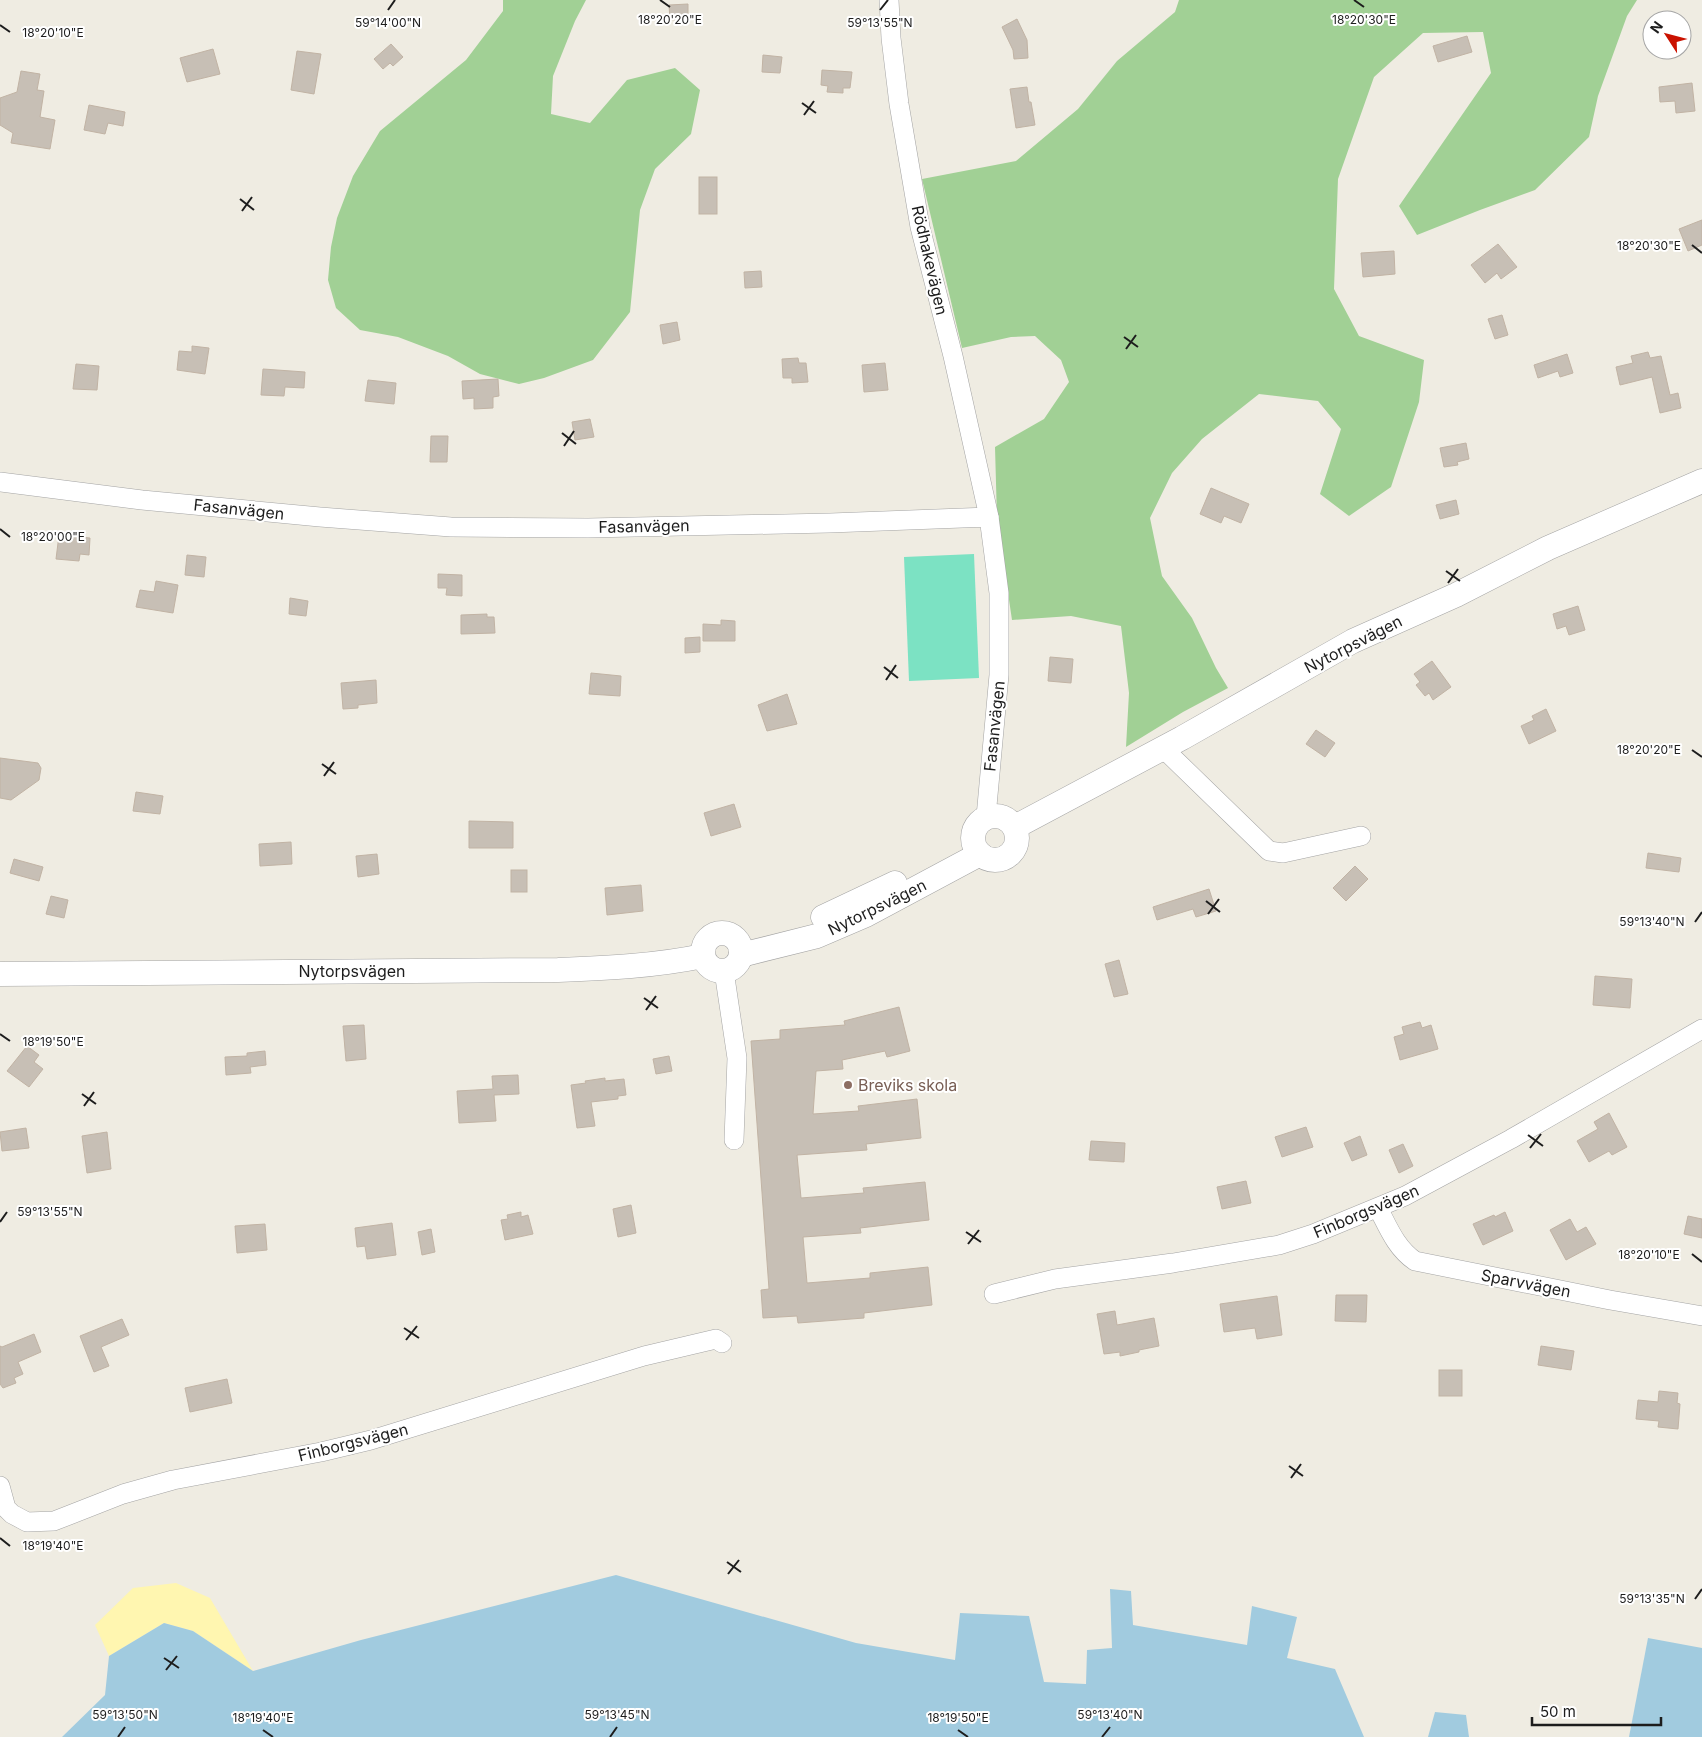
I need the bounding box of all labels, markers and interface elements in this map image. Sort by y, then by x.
north arrow [1642,10,1692,60]
text: 18°20'20"E [638,12,702,27]
text: 18°20'30"E [1332,12,1396,27]
text: 59°14'00"N [355,15,421,30]
text: 59°13'55"N [847,15,913,30]
text: N [1646,18,1666,36]
text: 18°20'10"E [22,25,84,40]
street label: Rödhakevägen [908,203,952,317]
text: 18°20'30"E [1617,238,1681,253]
street label: Fasanvägen [193,494,285,524]
street label: Fasanvägen [598,515,690,537]
text: 18°20'00"E [21,529,85,544]
street label: Nytorpsvägen [1301,611,1405,677]
street label: Fasanvägen [979,680,1009,772]
text: 18°20'20"E [1617,742,1681,757]
street label: Nytorpsvägen [825,875,929,939]
text: 59°13'40"N [1619,914,1685,929]
street label: Nytorpsvägen [298,961,406,981]
text: 18°19'50"E [22,1034,84,1049]
place label: Breviks skola [858,1075,957,1095]
marker: Breviks skola [842,1079,854,1091]
street label: Finborgsvägen [1310,1180,1422,1242]
text: 59°13'55"N [17,1204,83,1219]
text: 18°20'10"E [1618,1247,1680,1262]
street label: Sparvvägen [1479,1265,1573,1301]
street label: Finborgsvägen [296,1419,410,1465]
text: 18°19'40"E [23,1538,83,1553]
text: 59°13'35"N [1619,1591,1685,1606]
scale bar [1532,1694,1661,1726]
text: 50 m [1540,1702,1576,1721]
text: 59°13'50"N [92,1707,158,1722]
text: 59°13'45"N [584,1707,650,1722]
text: 59°13'40"N [1077,1707,1143,1722]
text: 18°19'40"E [233,1710,293,1725]
text: 18°19'50"E [927,1710,989,1725]

